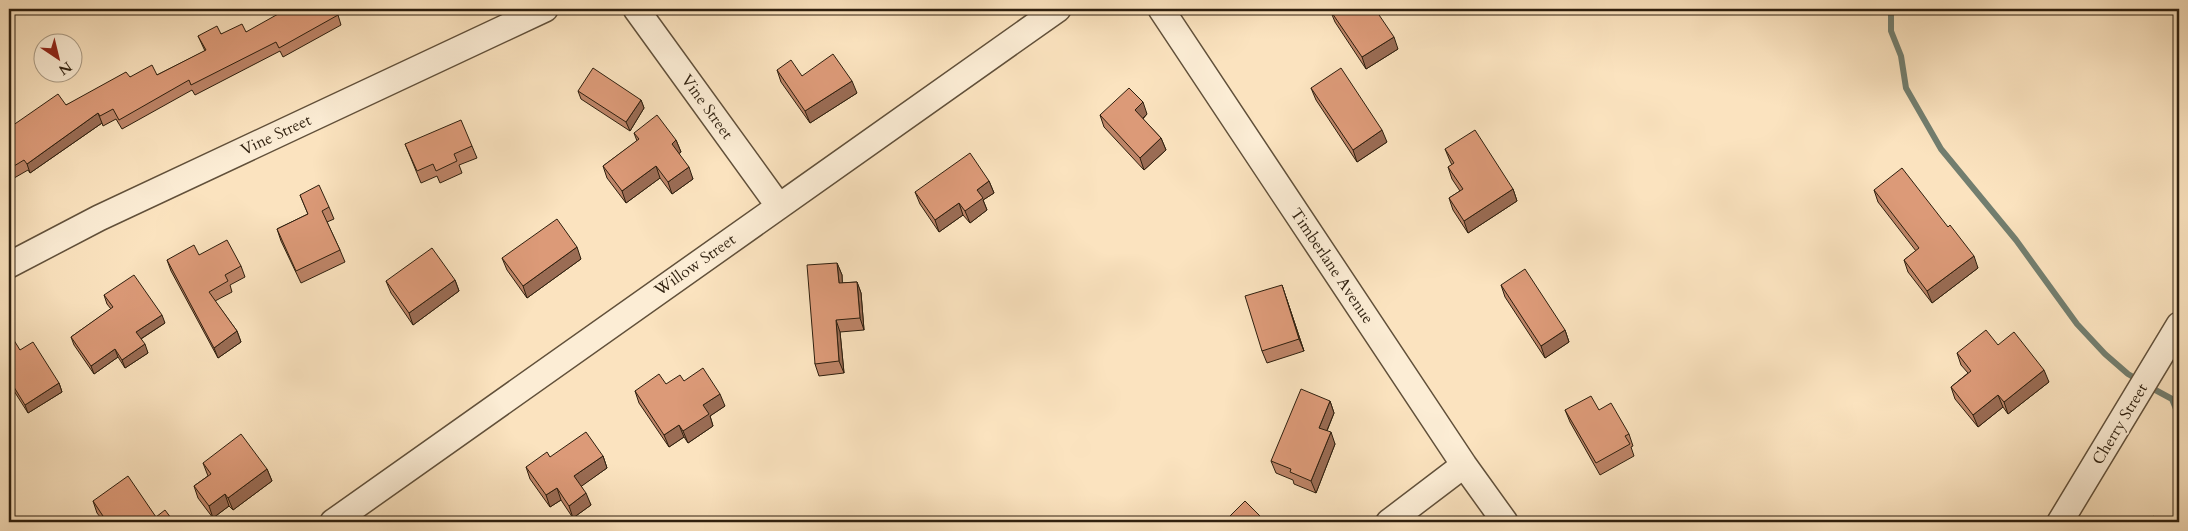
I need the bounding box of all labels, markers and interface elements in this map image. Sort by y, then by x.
north arrow [32,32,82,82]
text: N [55,57,76,80]
street label: Vine Street [676,70,738,144]
street label: Vine Street [237,109,315,161]
street label: Timberlane Avenue [1285,204,1379,328]
street label: Willow Street [649,229,740,302]
street label: Cherry Street [2087,379,2153,469]

